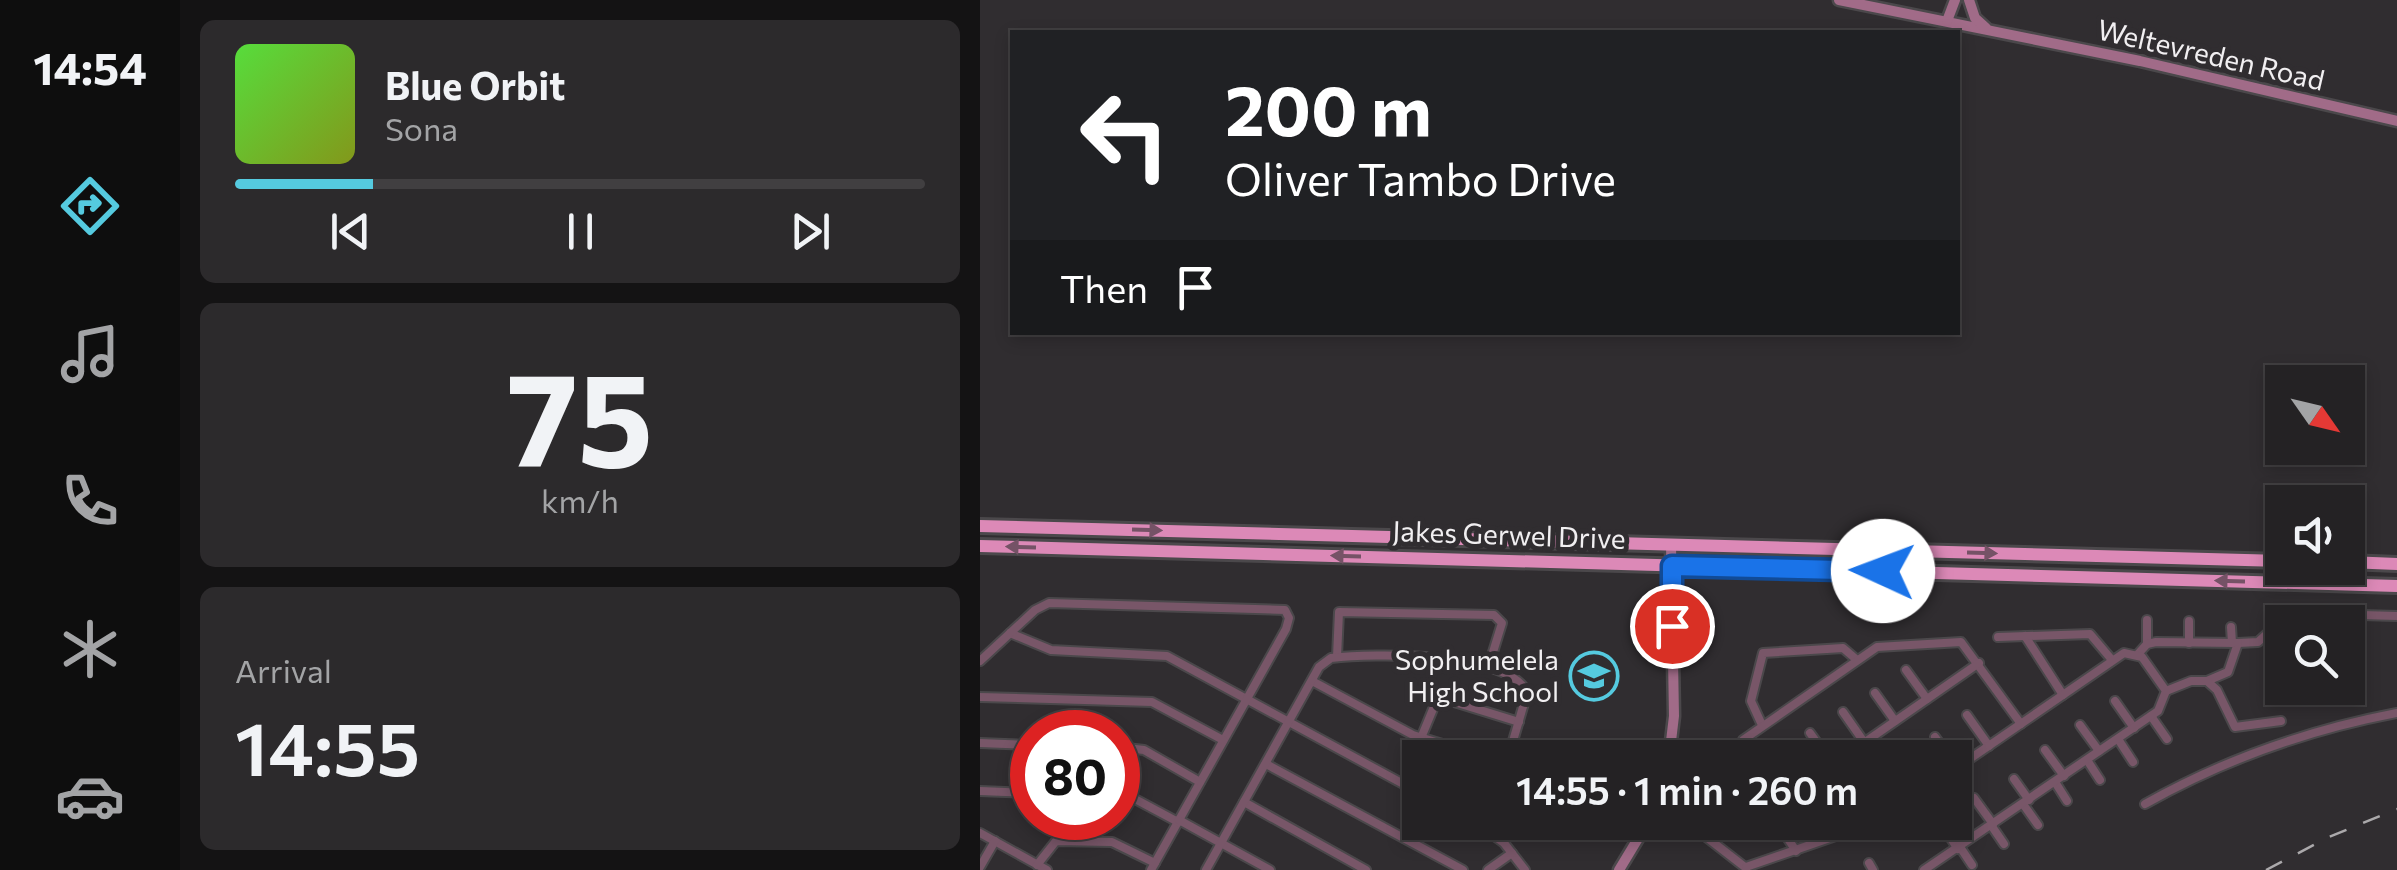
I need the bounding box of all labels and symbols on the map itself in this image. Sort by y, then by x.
street label: Weltevreden Road [2094,11,2328,97]
north arrow [2265,365,2365,465]
street label: Jakes Gerwel Drive [1392,513,1626,555]
position arrow [1831,519,1935,623]
one-way arrow [1132,523,1164,539]
one-way arrow [1005,538,1037,554]
one-way arrow [1966,545,1998,561]
one-way arrow [1330,547,1362,563]
one-way arrow [2213,572,2245,588]
pin [1630,584,1715,669]
place label: Sophumelela High School [1395,642,1559,708]
school or university icon: Sophumelela High School [1568,650,1620,702]
speed limit sign: 80 [1010,710,1140,840]

